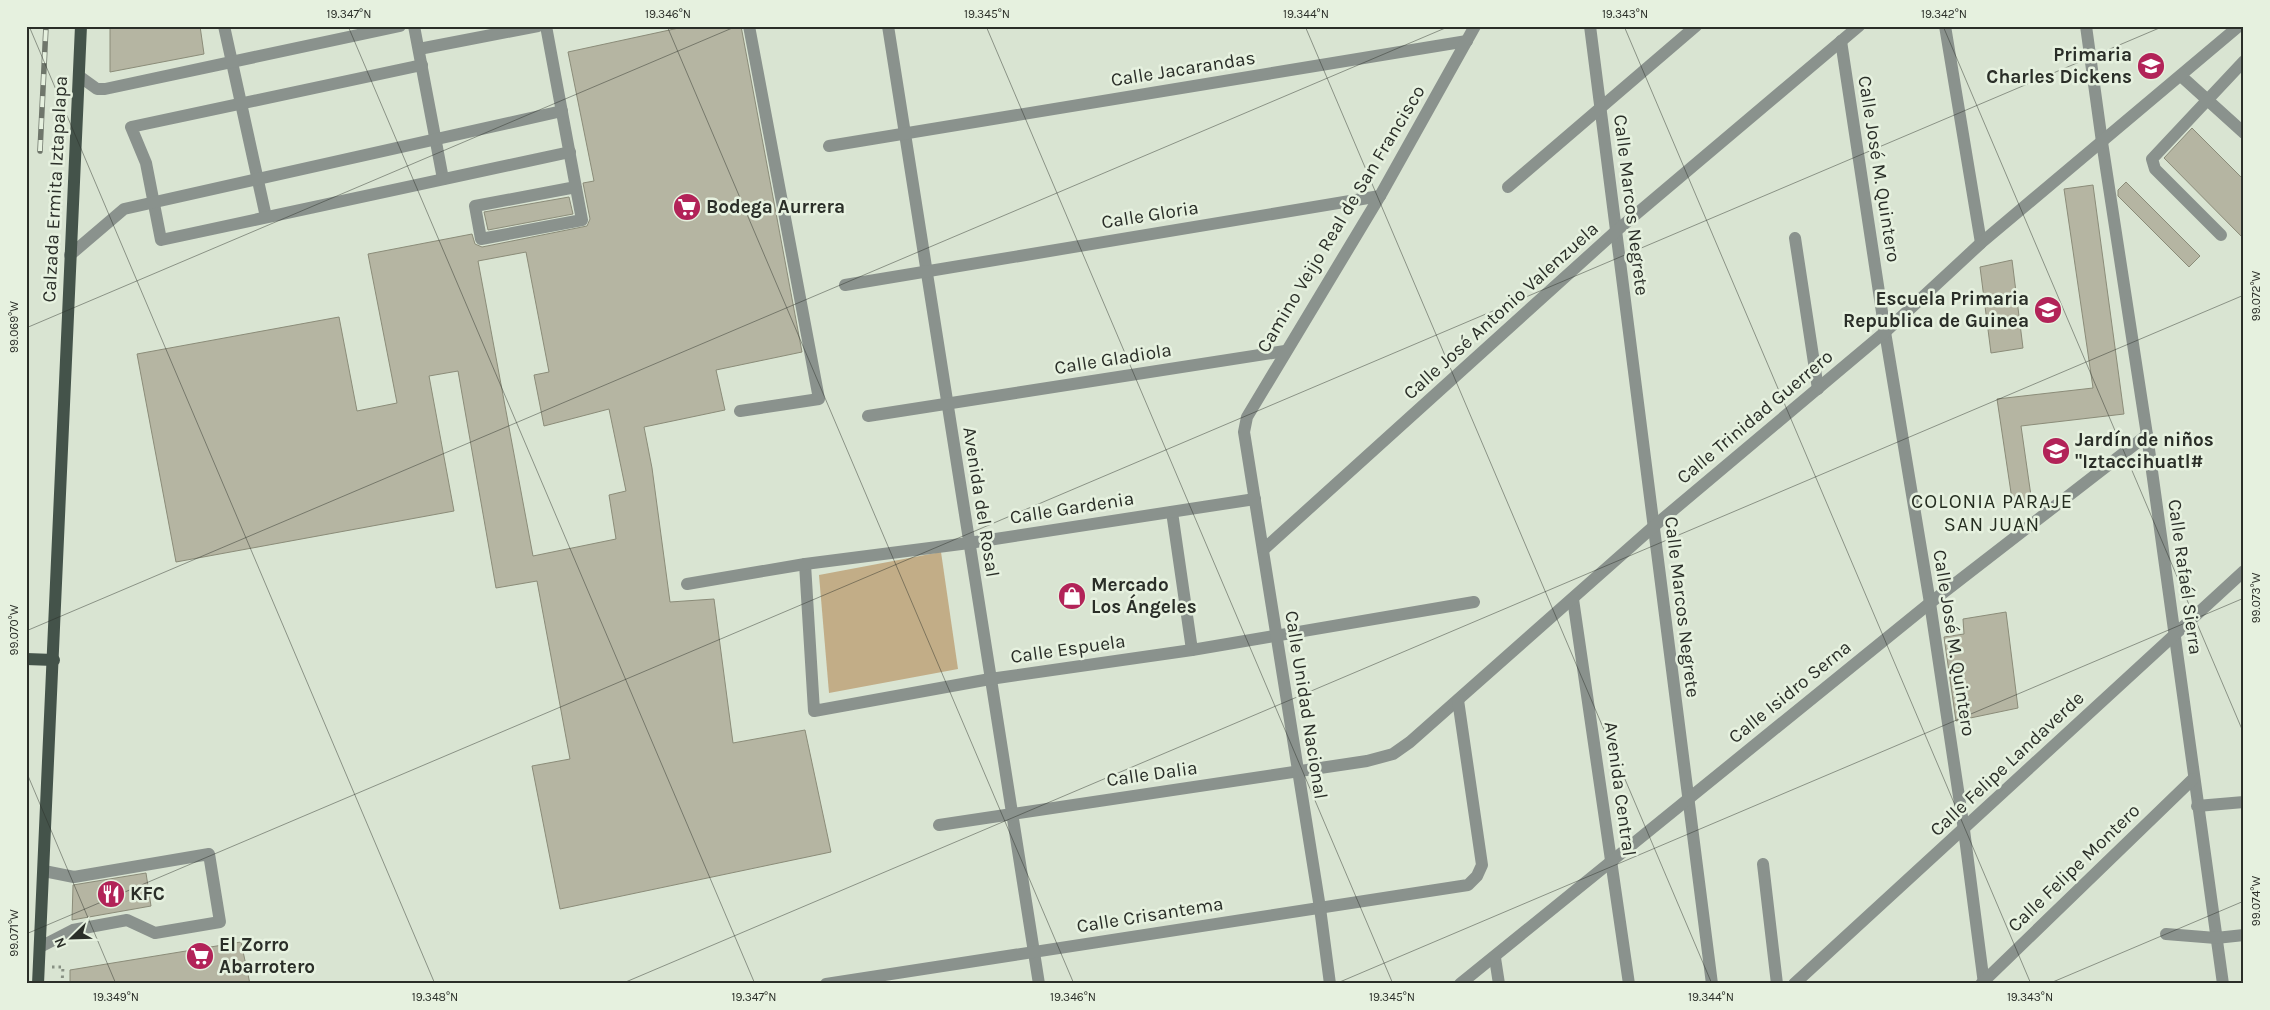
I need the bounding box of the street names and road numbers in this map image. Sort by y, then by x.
street label: Calle Jacarandas [1109,47,1257,91]
street label: Calle José M. Quintero [1853,74,1905,264]
street label: Calzada Ermita Iztapalapa [38,75,72,303]
street label: Camino Veijo Real de San Francisco [1252,81,1430,357]
street label: Calle Marcos Negrete [1609,113,1653,297]
street label: Calle Gloria [1100,196,1200,234]
street label: Calle José Antonio Valenzuela [1399,218,1603,404]
street label: Calle Gladiola [1053,339,1173,379]
street label: Calle Trinidad Guerrero [1673,345,1837,489]
street label: Avenida del Rosal [958,425,1004,579]
street label: Calle Gardenia [1008,487,1136,529]
street label: Calle Rafaél Sierra [2163,498,2207,656]
street label: Calle Marcos Negrete [1660,515,1704,699]
street label: Calle José M. Quintero [1928,548,1980,738]
street label: Calle Unidad Nacional [1280,609,1332,801]
street label: Calle Espuela [1009,630,1127,668]
street label: Calle Isidro Serna [1724,636,1856,748]
street label: Calle Felipe Landaverde [1926,687,2088,841]
street label: Avenida Central [1600,720,1640,858]
street label: Calle Dalia [1105,757,1199,791]
street label: Calle Felipe Montero [2004,799,2144,937]
street label: Calle Crisantema [1075,893,1225,937]

